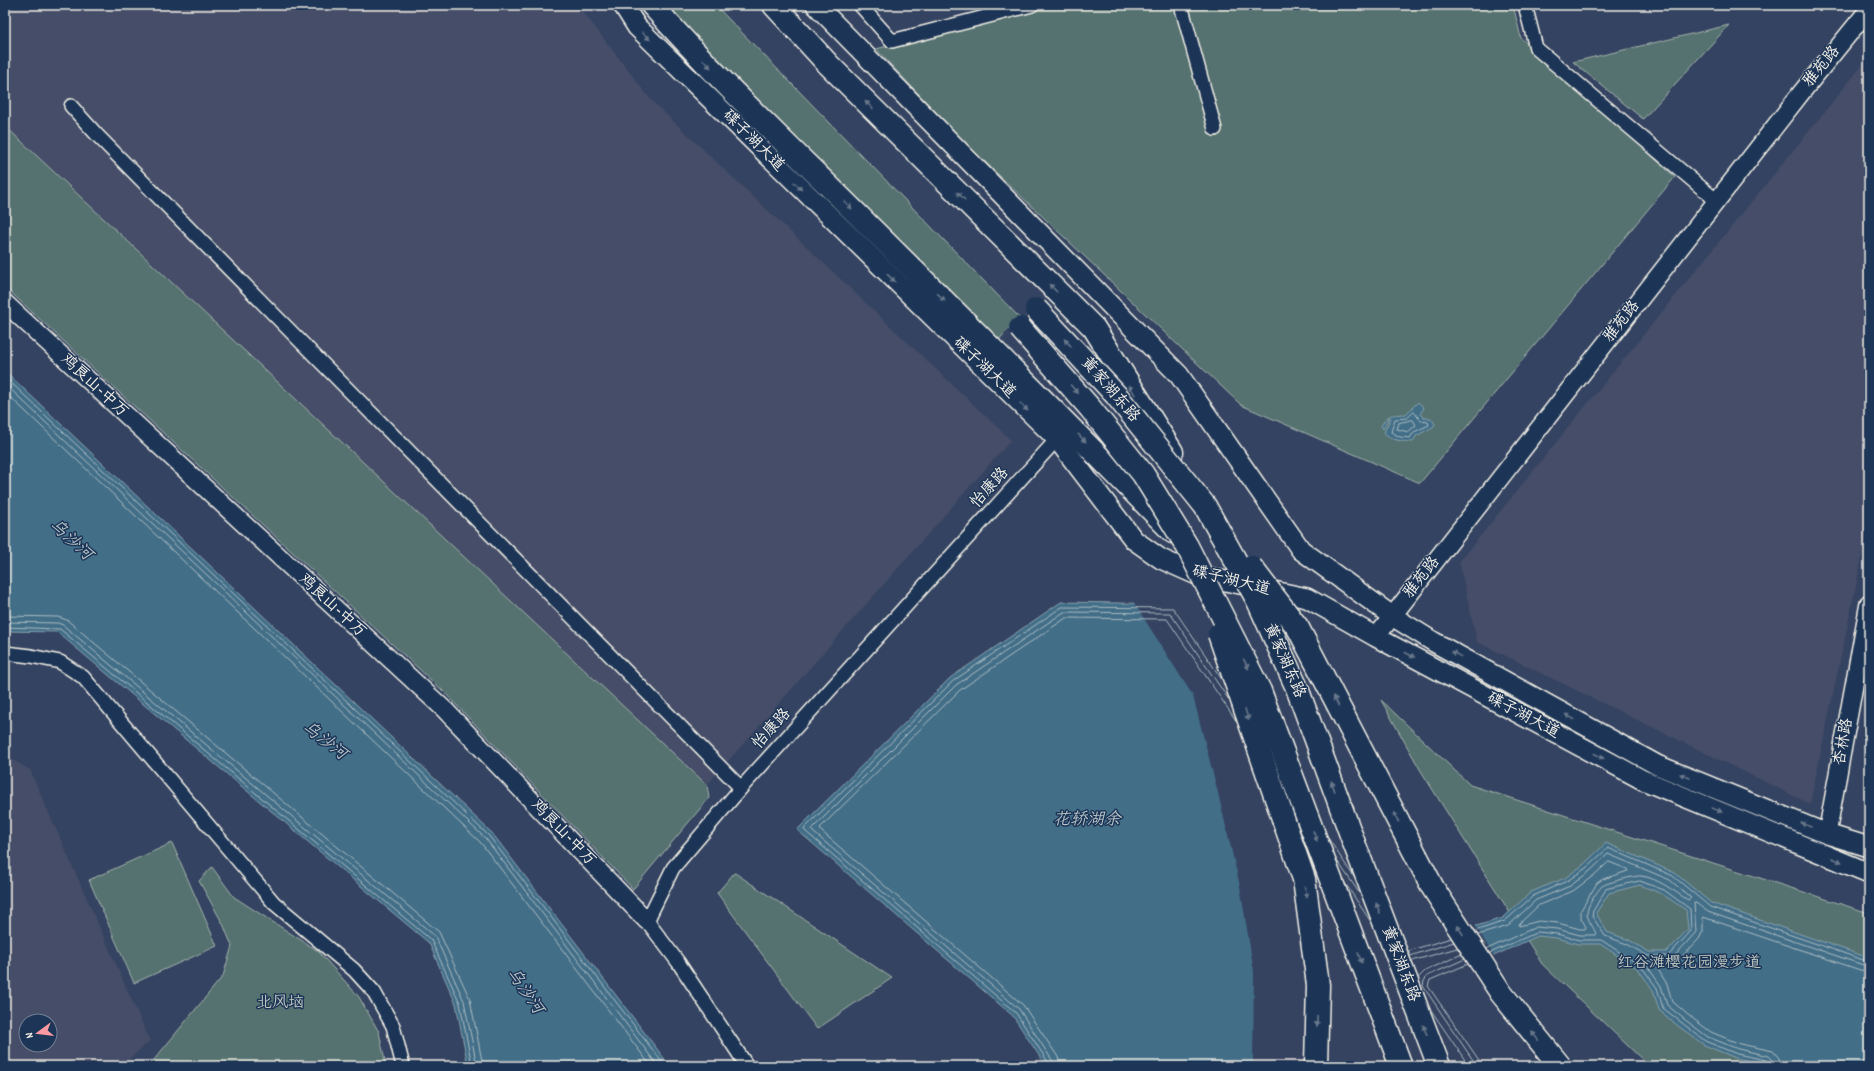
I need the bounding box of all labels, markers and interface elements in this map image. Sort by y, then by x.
one-way arrow [641,31,651,41]
street label: 雅苑路 [1798,41,1846,93]
one-way arrow [702,59,712,69]
one-way arrow [864,100,874,109]
street label: 碟子湖大道 [717,105,789,177]
one-way arrow [793,181,803,191]
one-way arrow [956,191,966,201]
one-way arrow [843,200,853,210]
one-way arrow [886,273,896,282]
one-way arrow [1048,283,1058,293]
one-way arrow [936,292,945,302]
street label: 雅苑路 [1598,296,1646,348]
street label: 碟子湖大道 [947,332,1021,404]
one-way arrow [1063,338,1072,348]
street label: 鸡良山-中万 [55,348,133,424]
street label: 黄家湖东路 [1075,352,1145,428]
one-way arrow [1069,384,1078,394]
one-way arrow [1129,384,1136,396]
one-way arrow [1019,402,1029,412]
one-way arrow [1077,433,1087,443]
street label: 怡康路 [965,462,1015,514]
water label: 乌沙河 [43,515,99,569]
street label: 雅苑路 [1398,552,1446,604]
street label: 碟子湖大道 [1189,560,1273,602]
street label: 鸡良山-中万 [293,568,371,644]
street label: 黄家湖东路 [1257,620,1311,702]
one-way arrow [1450,651,1462,658]
one-way arrow [1405,652,1416,659]
one-way arrow [1243,658,1250,669]
street label: 碟子湖大道 [1482,687,1564,745]
one-way arrow [1333,696,1339,707]
street label: 怡康路 [747,703,797,755]
one-way arrow [1244,710,1250,722]
one-way arrow [1564,713,1576,720]
street label: 杏林路 [1829,716,1859,768]
water label: 乌沙河 [297,717,354,769]
one-way arrow [1593,753,1605,760]
one-way arrow [1679,773,1691,779]
one-way arrow [1330,780,1336,792]
street label: 鸡良山-中万 [525,794,601,872]
one-way arrow [1712,808,1724,814]
water label: 花轿湖余 [1053,809,1123,833]
one-way arrow [1393,811,1399,822]
one-way arrow [1799,822,1811,828]
one-way arrow [1313,831,1319,843]
one-way arrow [1832,857,1843,863]
one-way arrow [1303,885,1309,898]
one-way arrow [1375,902,1381,914]
street label: 黄家湖东路 [1375,923,1425,1005]
one-way arrow [1456,925,1464,935]
park label: 红谷滩樱花园漫步道 [1617,952,1761,975]
one-way arrow [1358,953,1364,965]
water label: 乌沙河 [500,964,550,1022]
park label: 北风垴 [256,992,304,1015]
north arrow [18,1013,58,1053]
one-way arrow [1314,1015,1321,1027]
one-way arrow [1421,1023,1427,1035]
text: N [22,1030,39,1040]
one-way arrow [1531,1030,1540,1041]

